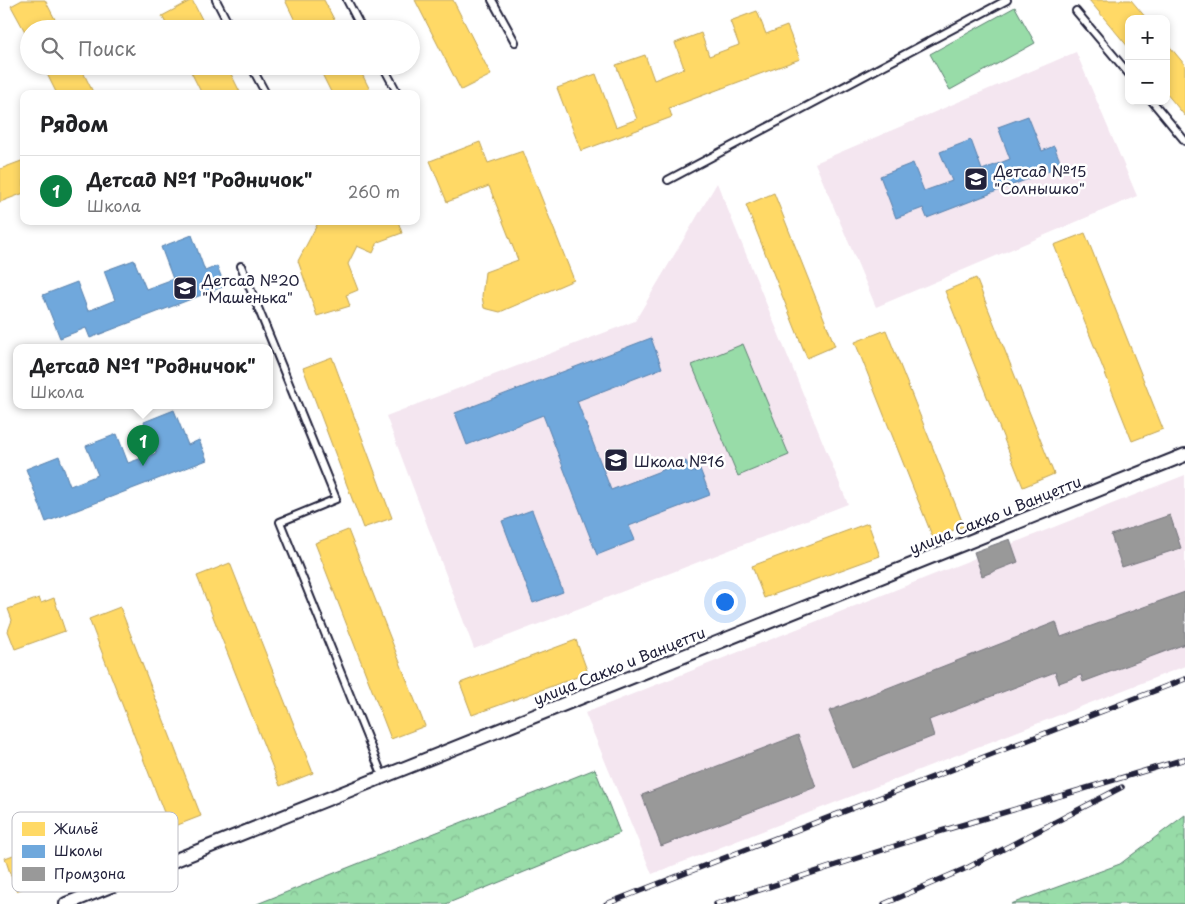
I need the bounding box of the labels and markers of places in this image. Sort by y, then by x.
place label: Детсад №15 "Солнышко" [993,159,1087,199]
school or university icon: Детсад №15 "Солнышко" [963,166,989,192]
place label: Детсад №20 "Машенька" [201,268,300,308]
school or university icon: Детсад №20 "Машенька" [172,275,198,301]
pin: 1 [127,425,159,466]
school or university icon: Школа №16 [603,447,629,473]
place label: Школа №16 [634,449,724,472]

